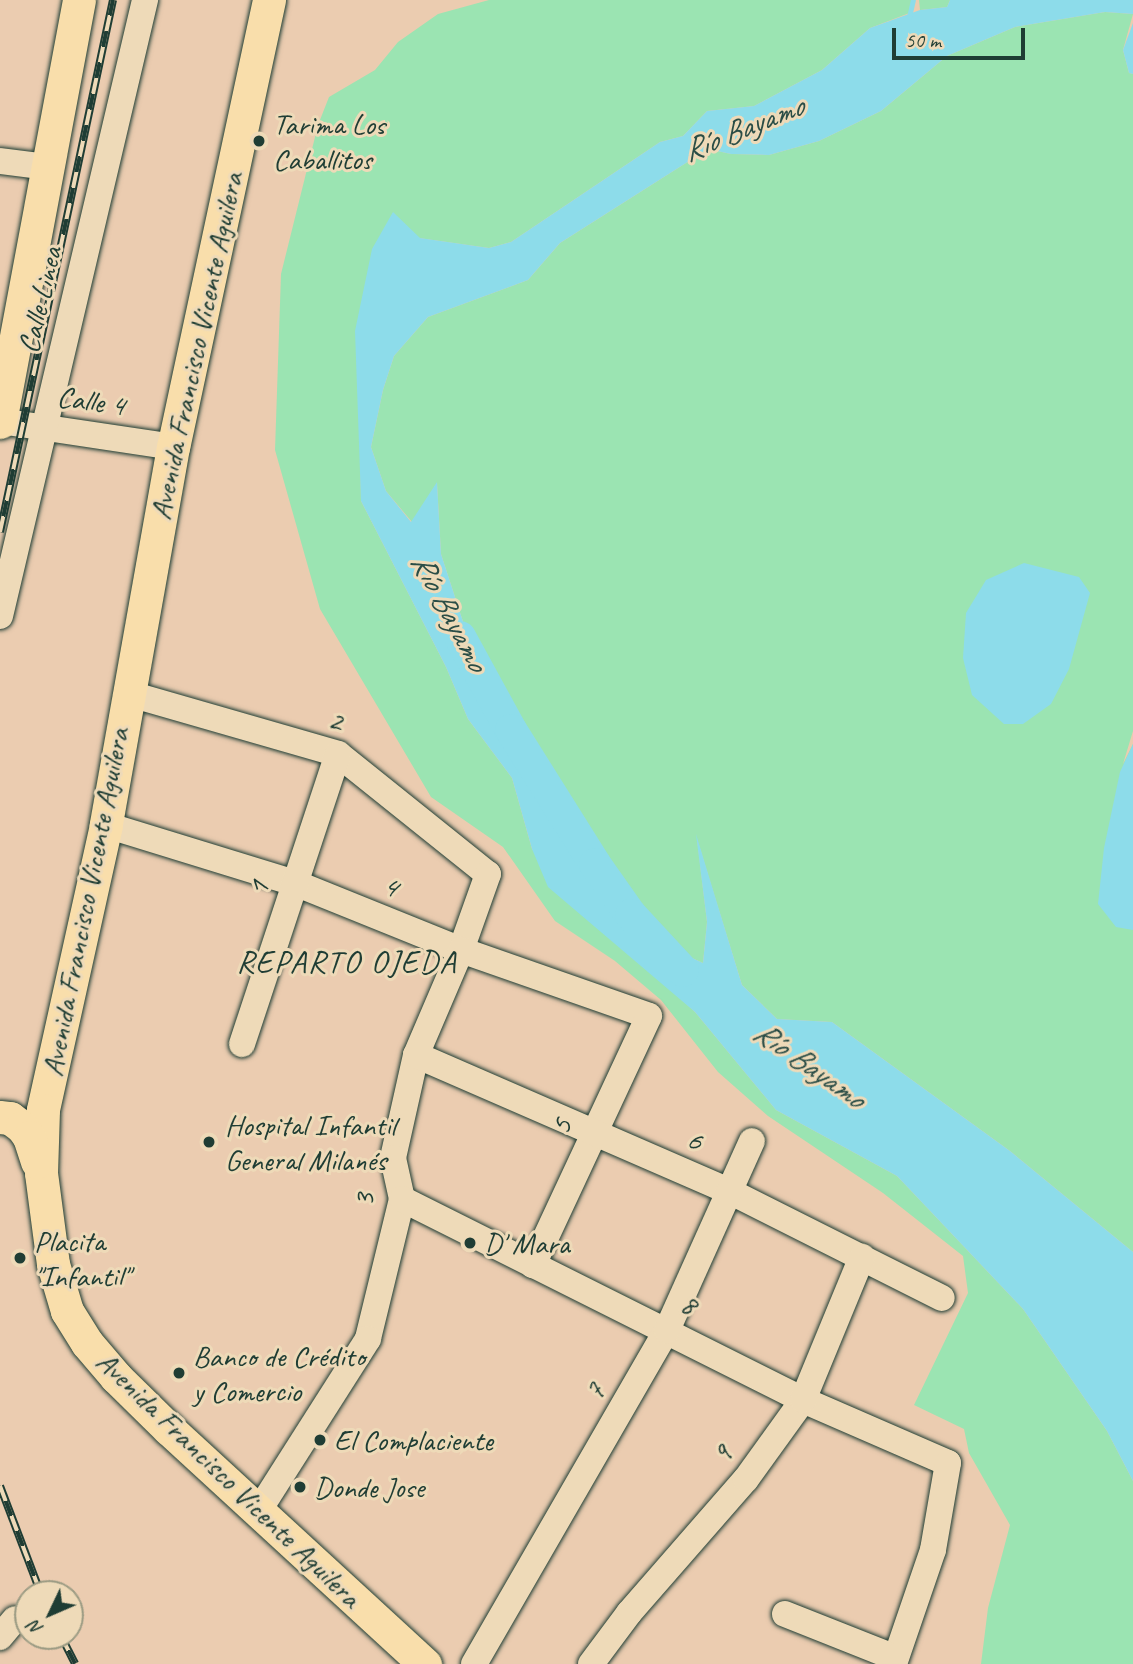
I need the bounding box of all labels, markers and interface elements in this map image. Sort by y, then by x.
scale bar [895,14,1028,58]
text: 50 m [905,27,941,53]
water label: Río Bayamo [677,87,809,171]
place label: Tarima Los Caballitos [273,106,385,176]
marker: Tarima Los Caballitos [251,133,267,149]
street label: Avenida Francisco Vicente Aguilera [142,169,250,523]
street label: Calle Linea [10,243,70,357]
street label: Calle 4 [55,378,127,424]
water label: Río Bayamo [402,547,496,677]
street label: 2 [324,701,348,739]
street label: Avenida Francisco Vicente Aguilera [34,725,136,1079]
street label: 4 [378,867,404,905]
street label: 1 [239,876,277,900]
district label: REPARTO OJEDA [239,943,455,981]
water label: Río Bayamo [746,1013,872,1117]
place label: Hospital Infantil General Milanés [225,1107,395,1178]
street label: 5 [542,1112,580,1140]
street label: 6 [682,1121,708,1159]
marker: Hospital Infantil General Milanés [199,1132,219,1152]
street label: 3 [346,1193,382,1207]
place label: Placita "Infantil" [34,1223,129,1294]
place label: D' Mara [484,1225,570,1261]
marker: D' Mara [462,1235,478,1251]
marker: Placita "Infantil" [12,1250,28,1266]
street label: 8 [675,1285,703,1323]
place label: Banco de Crédito y Comercio [193,1338,365,1408]
street label: Avenida Francisco Vicente Aguilera [89,1343,369,1615]
marker: Banco de Crédito y Comercio [171,1365,187,1381]
street label: 7 [575,1376,613,1406]
place label: El Complaciente [334,1422,491,1458]
marker: El Complaciente [312,1432,328,1448]
street label: 9 [704,1438,740,1470]
place label: Donde Jose [314,1469,424,1505]
marker: Donde Jose [292,1479,308,1495]
north arrow [14,1580,84,1650]
text: N [23,1616,48,1641]

